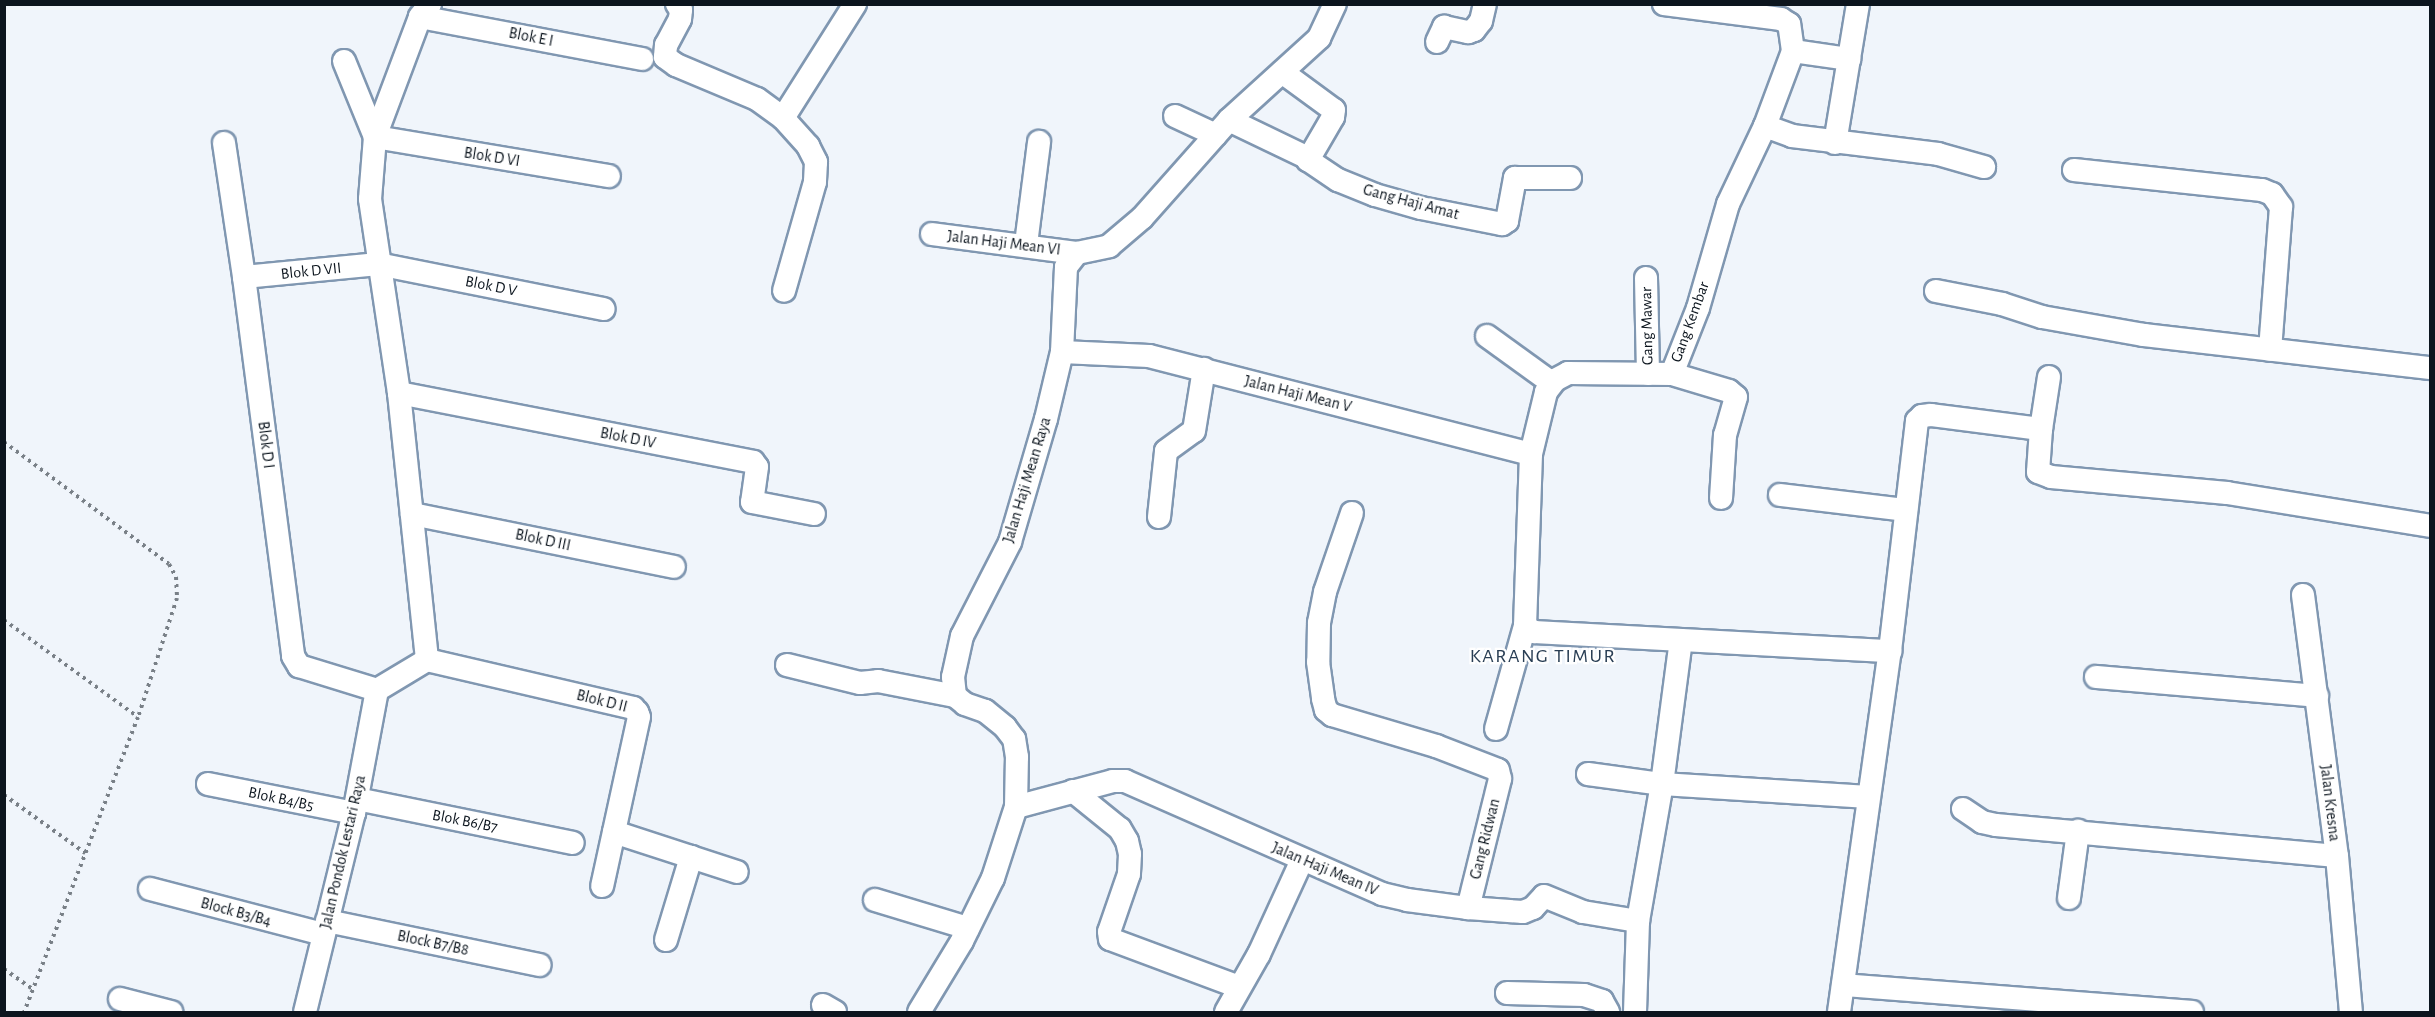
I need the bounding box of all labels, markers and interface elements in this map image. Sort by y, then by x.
street label: Blok E I [507,23,555,51]
street label: Blok D VI [463,143,521,171]
street label: Gang Haji Amat [1361,180,1461,224]
street label: Jalan Haji Mean VI [946,227,1062,259]
street label: Blok D VII [280,258,342,284]
street label: Blok D V [463,272,519,300]
street label: Gang Kembar [1667,279,1713,365]
street label: Gang Mawar [1637,287,1657,365]
street label: Jalan Haji Mean V [1242,371,1354,417]
street label: Jalan Haji Mean Raya [999,415,1055,545]
street label: Blok D I [254,420,278,470]
street label: Blok D IV [599,423,657,453]
street label: Blok D III [514,525,572,555]
district label: KARANG TIMUR [1470,644,1616,668]
street label: Blok D II [575,685,629,717]
street label: Jalan Kresna [2316,764,2344,842]
street label: Jalan Pondok Lestari Raya [316,773,370,931]
street label: Blok B4/B5 [246,783,316,815]
street label: Gang Ridwan [1466,797,1504,881]
street label: Blok B6/B7 [431,805,499,837]
street label: Jalan Haji Mean IV [1269,838,1381,900]
street label: Block B3/B4 [198,893,274,931]
street label: Block B7/B8 [396,926,470,960]

